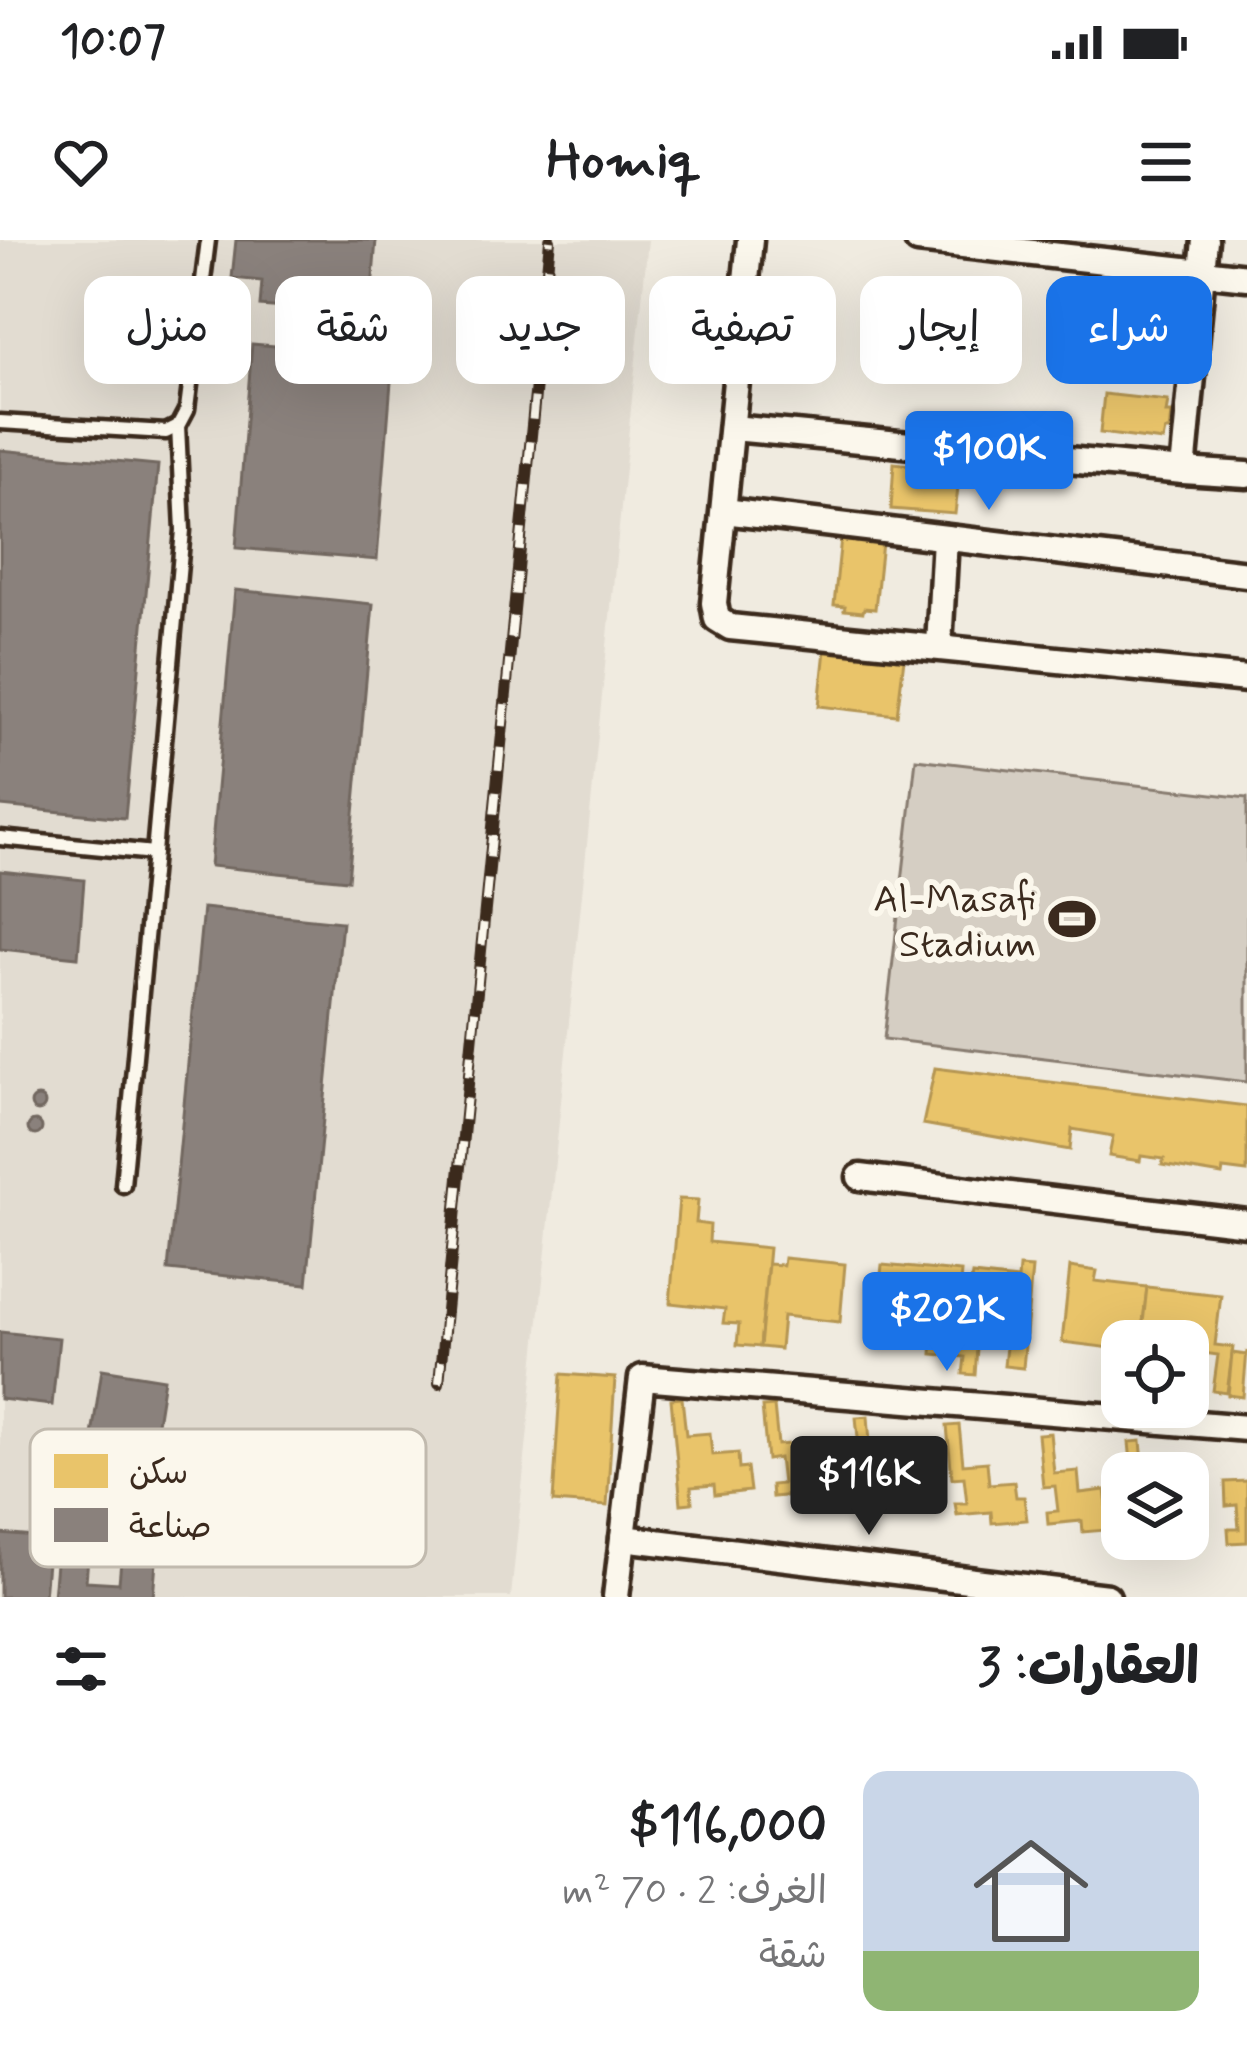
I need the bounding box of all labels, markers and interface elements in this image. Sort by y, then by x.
text: 10:07 [60,13,166,72]
text: Homiq [546,127,701,198]
icon: heart [48,129,114,195]
icon: menu [1133,129,1199,195]
chip: منزل [84,276,251,384]
chip: شقة [275,276,432,384]
chip: جديد [456,276,625,384]
chip: تصفية [649,276,836,384]
chip: إيجار [860,276,1022,384]
chip: شراء [1046,276,1212,384]
pin: $100K [905,411,1073,513]
text: $100K [932,424,1046,475]
place label: Al-Masafi Stadium [873,875,1036,971]
sports icon: Al-Masafi Stadium [1047,894,1097,944]
pin: $202K [863,1272,1031,1374]
text: $202K [889,1285,1005,1336]
map controls [1101,1320,1209,1560]
button: locate [1101,1320,1209,1428]
legend [30,1429,426,1567]
pin: $116K [785,1436,953,1538]
text: $116K [817,1449,921,1500]
text: سكن [129,1452,188,1496]
button: layers [1101,1452,1209,1560]
text: صناعة [129,1506,212,1550]
icon: filters [48,1636,114,1702]
text: العقارات: 3 [978,1636,1199,1702]
text: $116,000 [629,1794,827,1860]
icon: home [959,1819,1103,1963]
text: الغرف: 2 · 70 m² [562,1867,827,1918]
text: شقة [759,1931,827,1982]

